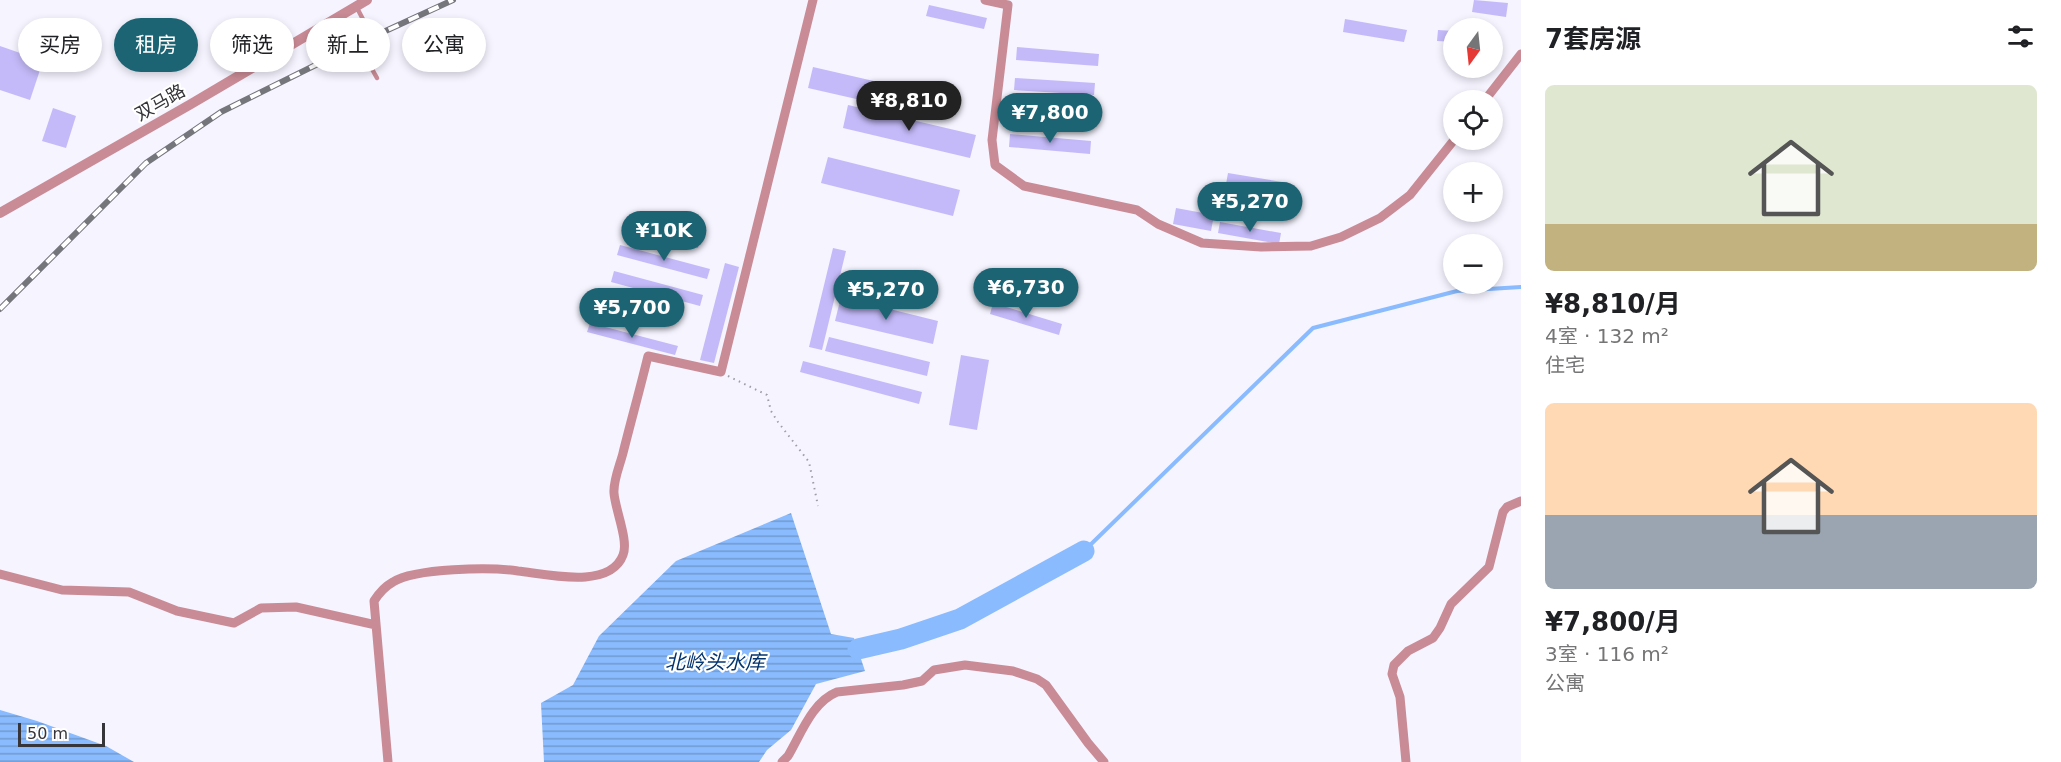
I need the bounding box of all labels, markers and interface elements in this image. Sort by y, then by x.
chip: 买房 [18,18,102,72]
chip: 租房 [114,18,198,72]
chip: 筛选 [210,18,294,72]
chip: 新上 [306,18,390,72]
chip: 公寓 [402,18,486,72]
north arrow [1443,18,1503,78]
map controls [1443,18,1503,294]
icon: filters [2004,20,2037,53]
text: 7套房源 [1545,24,1641,54]
street label: 双马路 [131,79,189,125]
pin: ¥8,810 [860,81,958,132]
text: ¥8,810 [870,88,948,112]
button: locate [1443,90,1503,150]
pin: ¥7,800 [1001,93,1099,144]
text: ¥7,800 [1011,100,1089,124]
icon: home [1737,124,1845,232]
button: + [1443,162,1503,222]
pin: ¥5,270 [1201,182,1299,233]
text: ¥5,270 [1211,189,1289,213]
pin: ¥10K [628,211,700,262]
text: ¥10K [635,218,693,242]
button: − [1443,234,1503,294]
pin: ¥6,730 [977,268,1075,319]
pin: ¥5,270 [837,270,935,321]
text: ¥6,730 [987,275,1065,299]
text: ¥5,270 [847,277,925,301]
pin: ¥5,700 [583,288,681,339]
text: ¥8,810/月 [1545,289,1681,319]
text: ¥5,700 [593,295,671,319]
text: 4室 · 132 m² [1545,324,1669,348]
text: 住宅 [1545,353,1585,377]
icon: home [1737,442,1845,550]
text: ¥7,800/月 [1545,607,1681,637]
text: 3室 · 116 m² [1545,642,1669,666]
water label: 北岭头水库 [665,650,768,674]
text: 公寓 [1545,671,1585,695]
scale bar [18,720,105,748]
text: 50 m [27,724,68,743]

